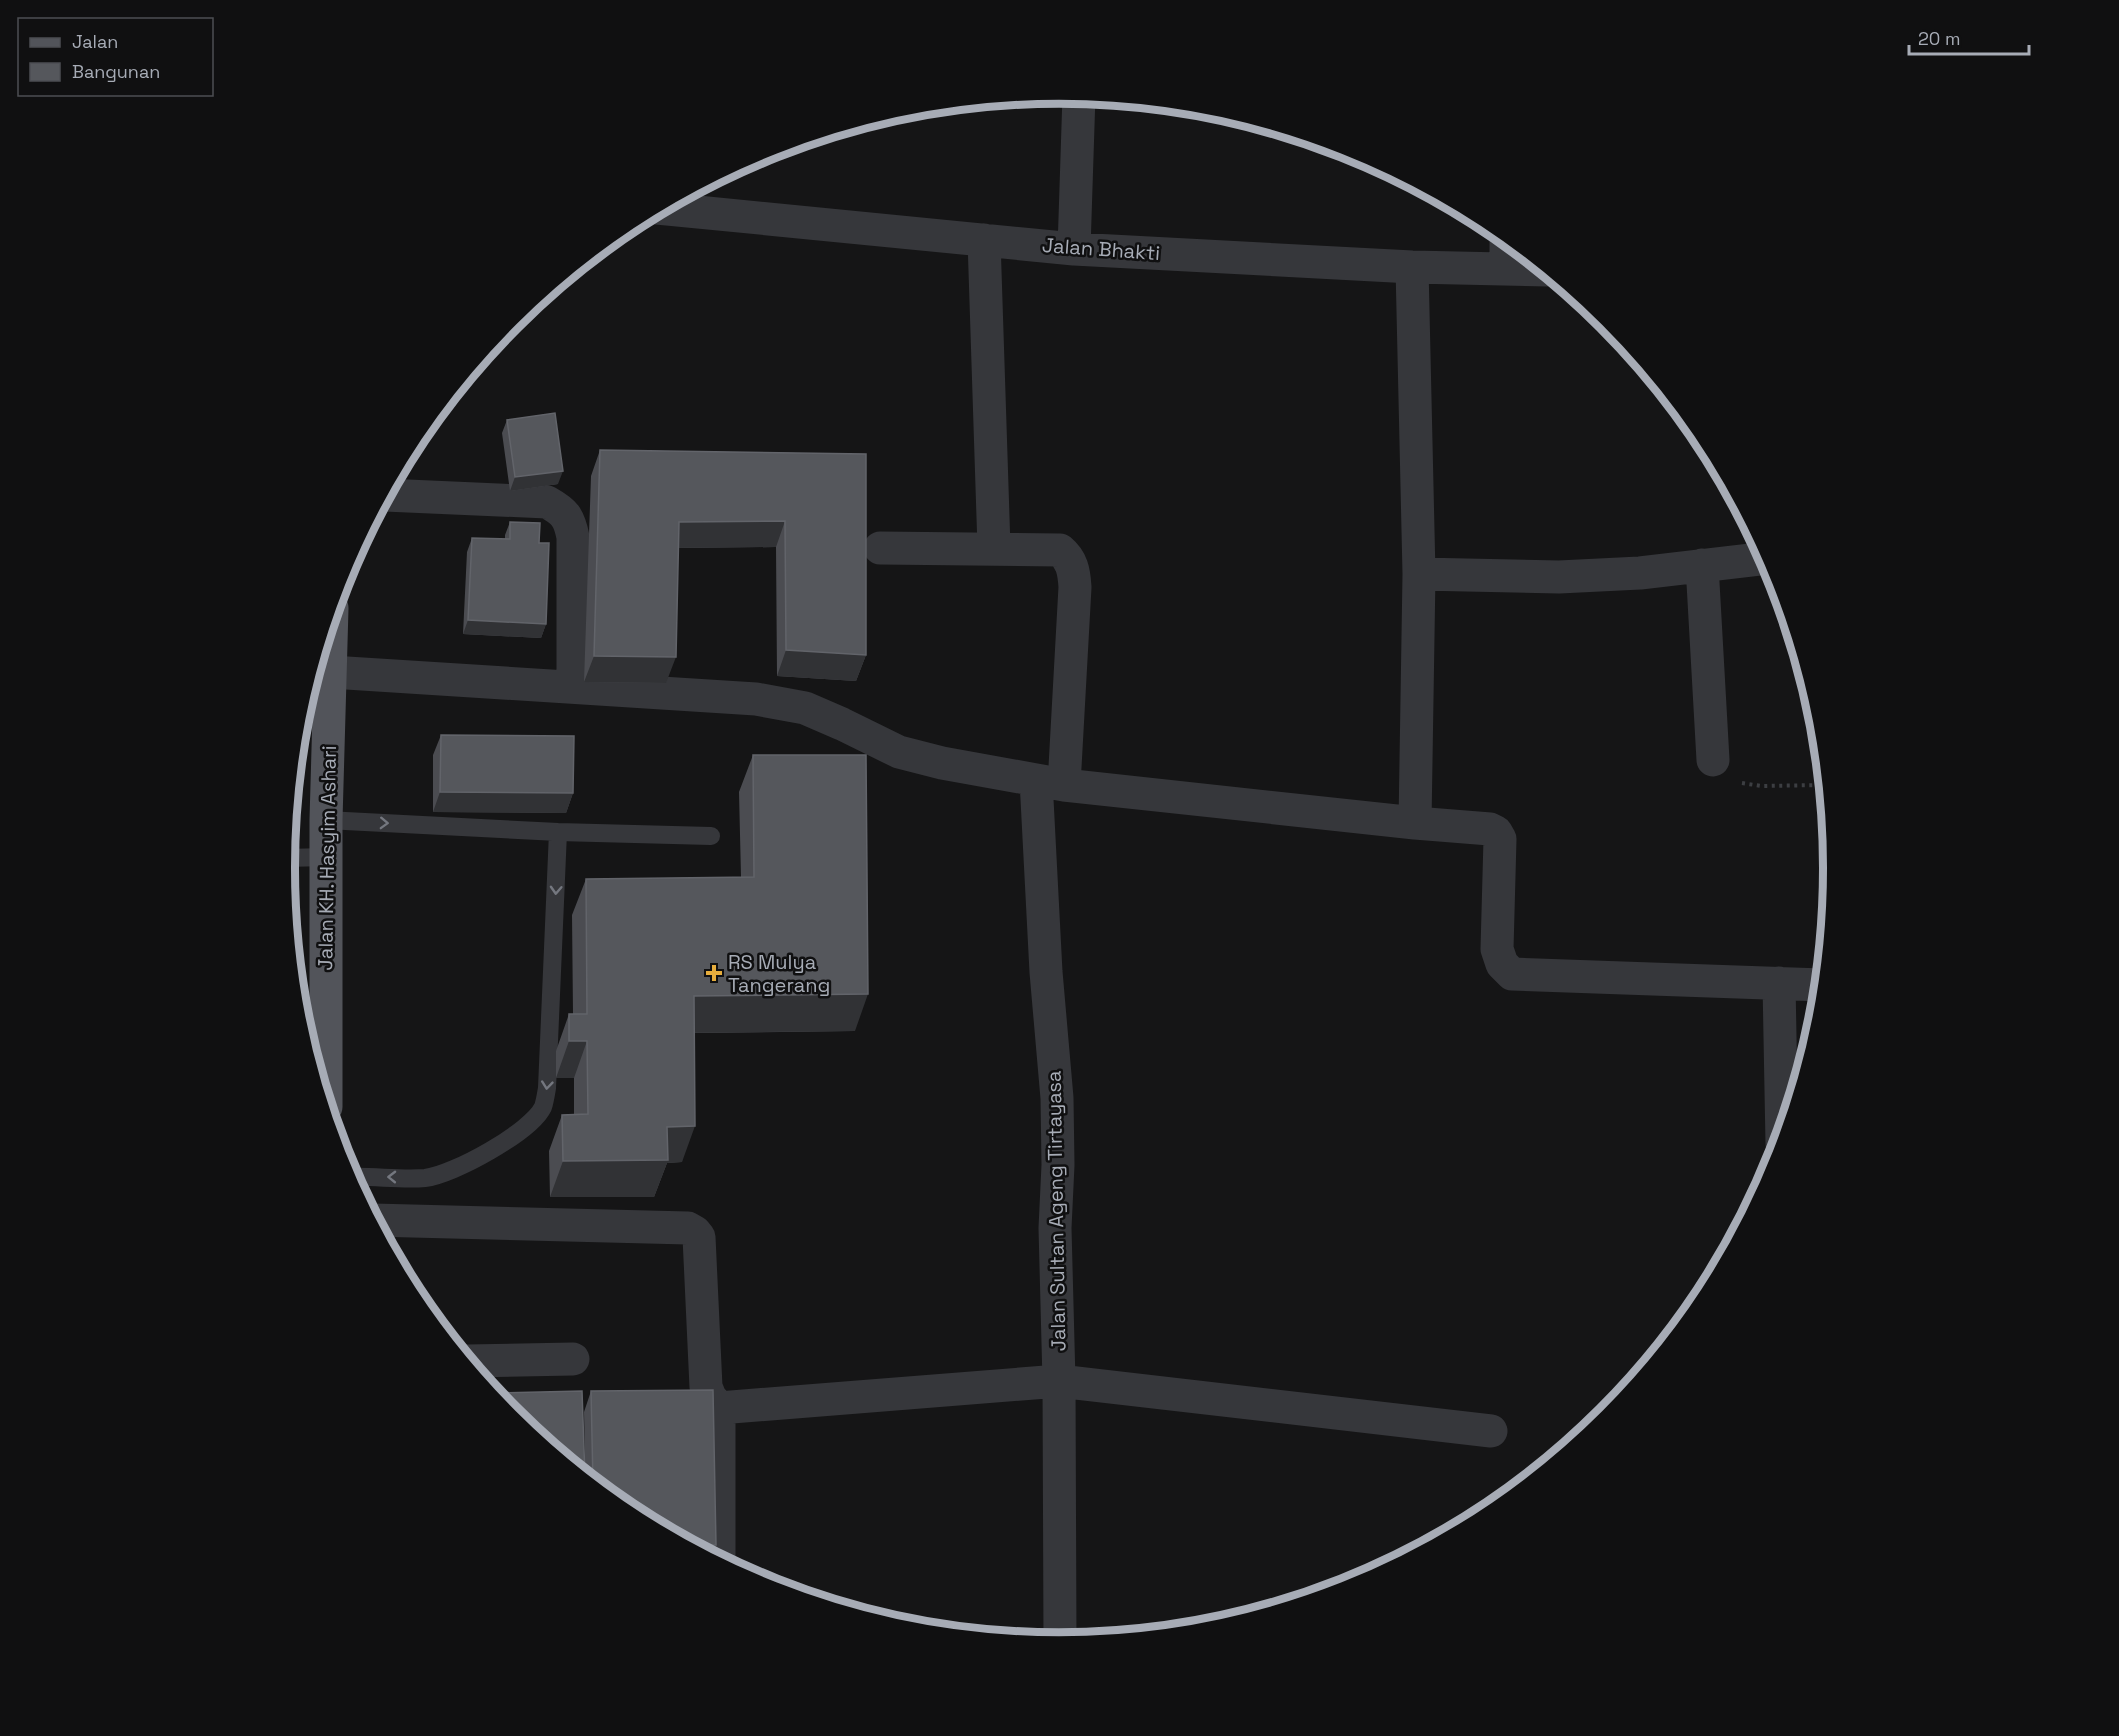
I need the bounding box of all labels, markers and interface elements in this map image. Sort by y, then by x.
legend [18,18,213,96]
scale bar [1909,18,2029,56]
text: 20 m [1918,27,1961,50]
text: Jalan [72,30,118,53]
text: Bangunan [72,60,160,83]
street label: Jalan Bhakti [1041,232,1161,266]
street label: Jalan KH. Hasyim Ashari [312,745,342,971]
one-way arrow [380,816,389,829]
one-way arrow [549,885,562,894]
place label: RS Mulya Tangerang [728,949,830,998]
marker: RS Mulya Tangerang [705,964,723,982]
street label: Jalan Sultan Ageng Tirtayasa [1041,1070,1071,1352]
one-way arrow [541,1080,553,1089]
one-way arrow [388,1171,397,1183]

